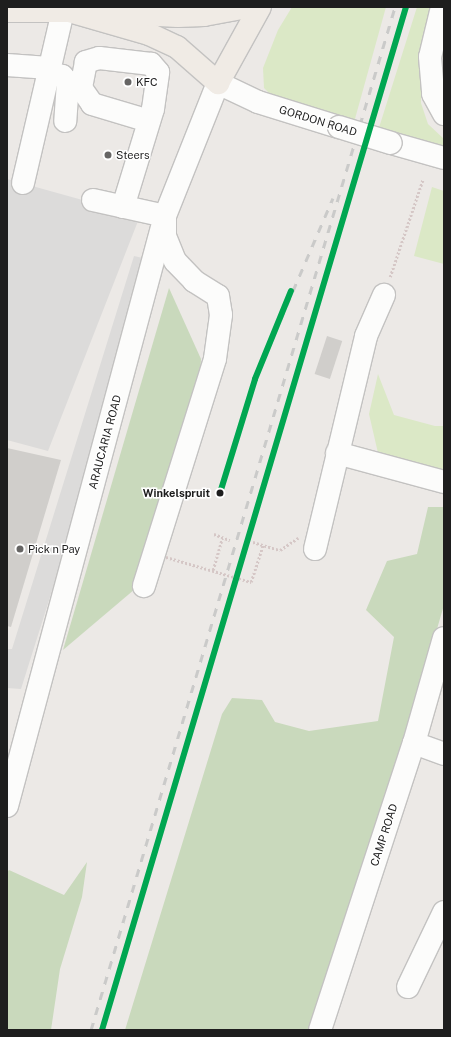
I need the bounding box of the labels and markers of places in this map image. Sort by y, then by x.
place label: KFC [136,75,158,89]
marker: KFC [123,77,133,87]
place label: Steers [116,148,150,162]
marker: Steers [103,150,113,160]
place label: Winkelspruit [143,486,210,500]
marker: Winkelspruit [213,486,227,500]
place label: Pick n Pay [28,542,80,556]
marker: Pick n Pay [15,544,25,554]

